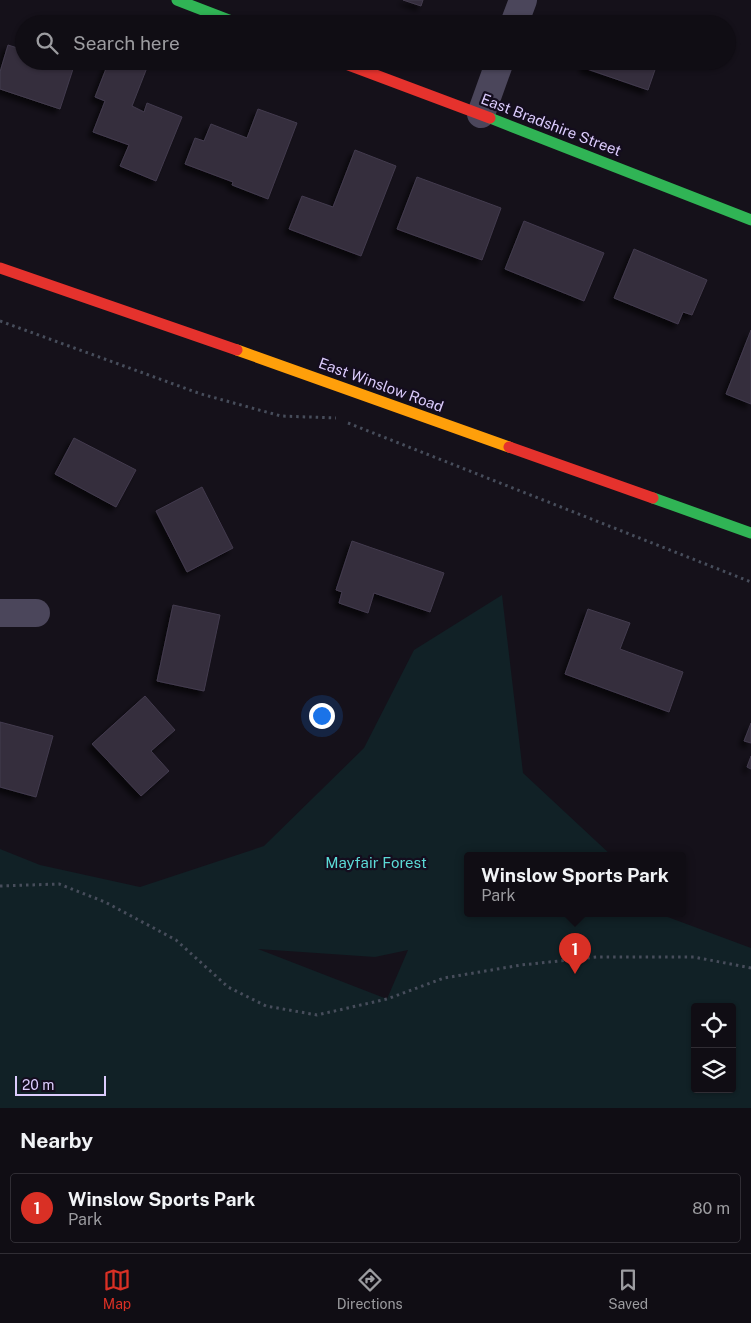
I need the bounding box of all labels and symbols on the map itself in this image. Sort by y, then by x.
street label: East Bradshire Street [479,90,624,159]
street label: East Winslow Road [316,354,446,415]
your location [309,703,335,729]
park label: Mayfair Forest [325,854,427,871]
pin: 1 [559,933,591,974]
scale bar [15,1073,106,1096]

